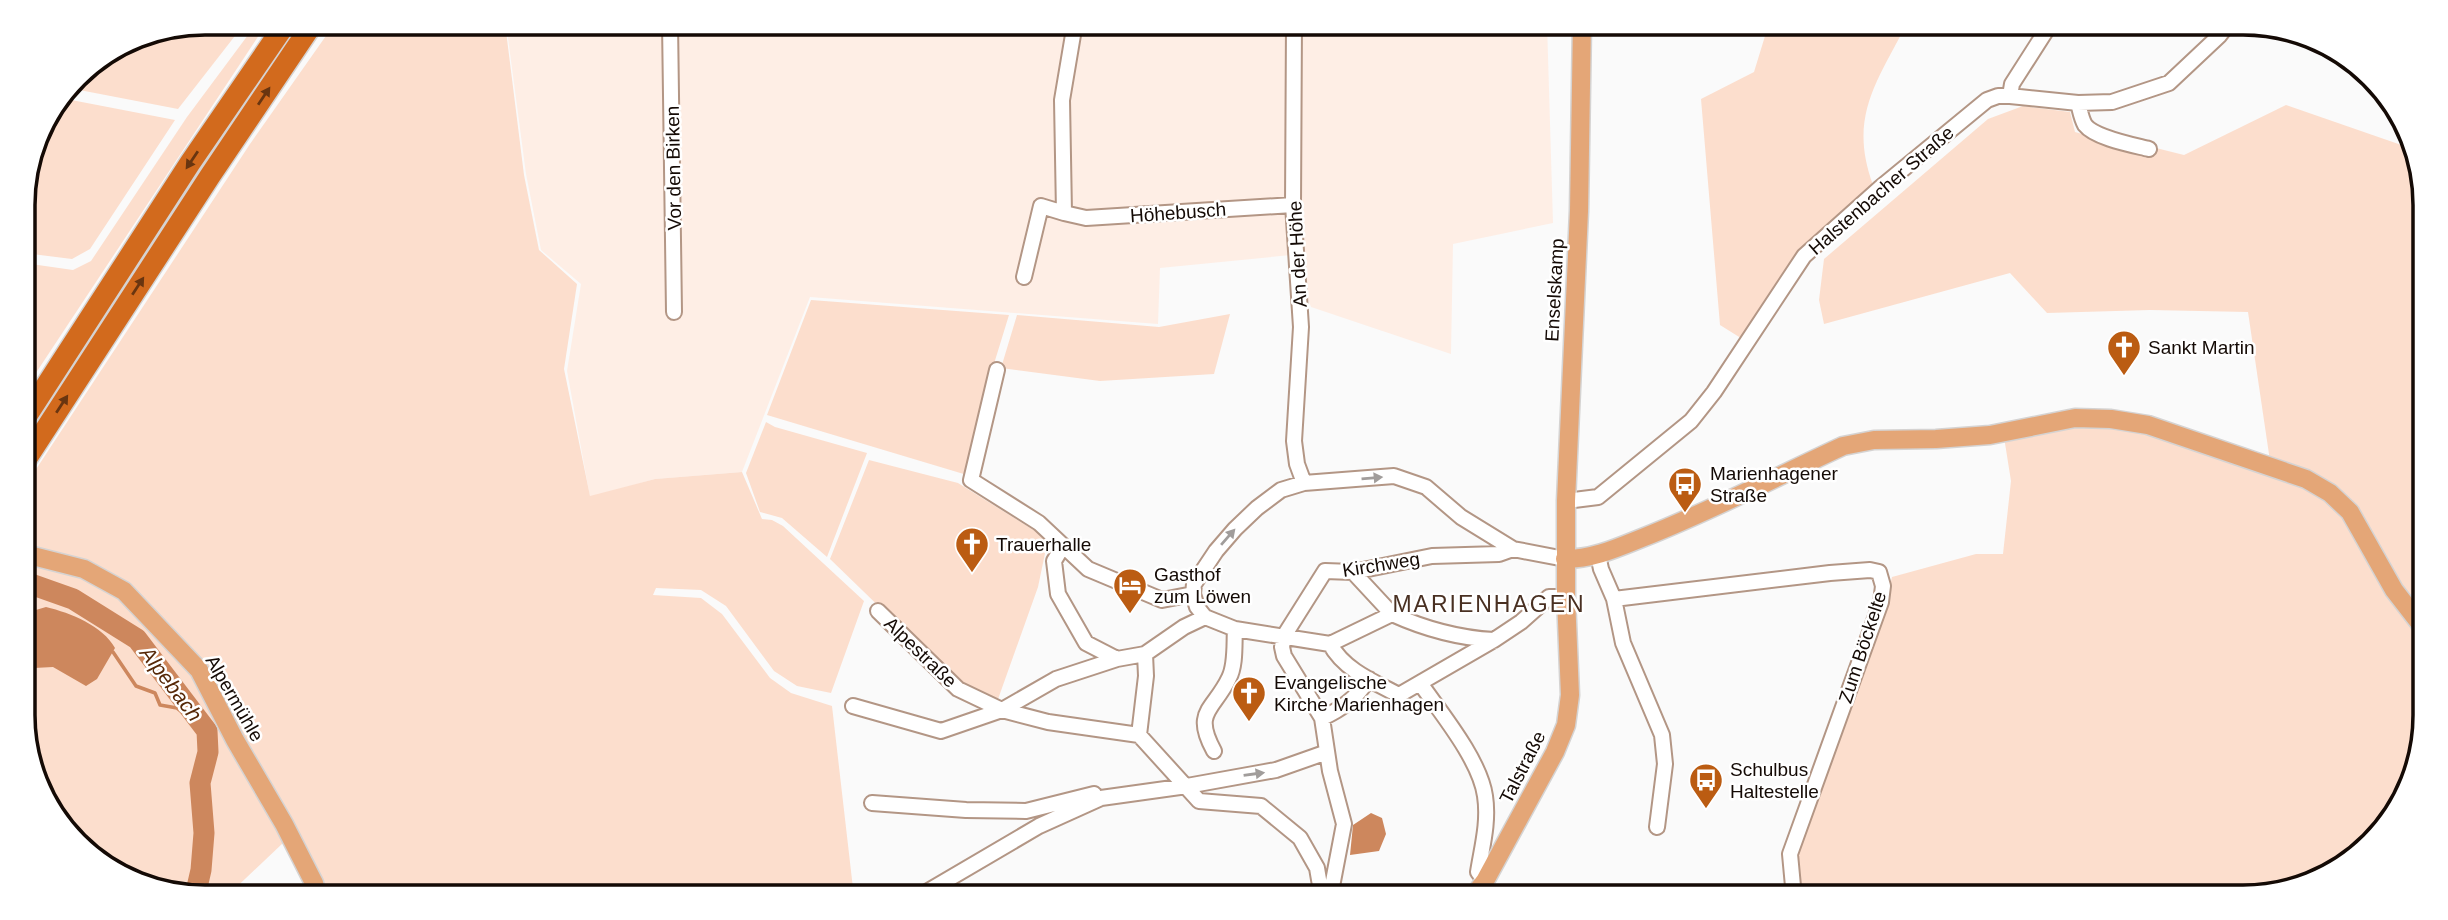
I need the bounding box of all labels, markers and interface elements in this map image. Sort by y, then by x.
one-way arrow [257,87,271,105]
street label: Vor den Birken [662,105,685,230]
street label: Halstenbacher Straße [1805,122,1958,259]
one-way arrow [185,151,199,169]
street label: Höhebusch [1129,199,1227,226]
street label: An der Höhe [1284,200,1311,308]
street label: Enselskamp [1541,238,1568,342]
one-way arrow [132,276,145,296]
church icon: Sankt Martin [2105,328,2143,377]
place label: Sankt Martin [2148,337,2255,358]
one-way arrow [55,394,68,414]
place label: Marienhagener Straße [1710,463,1838,506]
bus stop icon: Marienhagener Straße [1666,465,1704,514]
one-way arrow [1361,472,1383,483]
church icon: Trauerhalle [953,525,991,574]
one-way arrow [1220,529,1235,546]
place label: Trauerhalle [996,534,1091,555]
street label: Kirchweg [1341,548,1421,581]
place label: Gasthof zum Löwen [1154,564,1251,607]
hotel icon: Gasthof zum Löwen [1111,566,1149,615]
street label: Zum Böckelte [1835,589,1890,706]
district label: MARIENHAGEN [1392,591,1586,617]
street label: Alpestraße [880,613,961,692]
water label: Alpebach [135,640,207,726]
street label: Alpermühle [201,651,268,745]
place label: Evangelische Kirche Marienhagen [1274,672,1444,715]
church icon: Evangelische Kirche Marienhagen [1230,674,1268,723]
street label: Talstraße [1495,728,1550,807]
place label: Schulbus Haltestelle [1730,759,1819,802]
bus stop icon: Schulbus Haltestelle [1687,761,1725,810]
one-way arrow [1243,768,1265,779]

